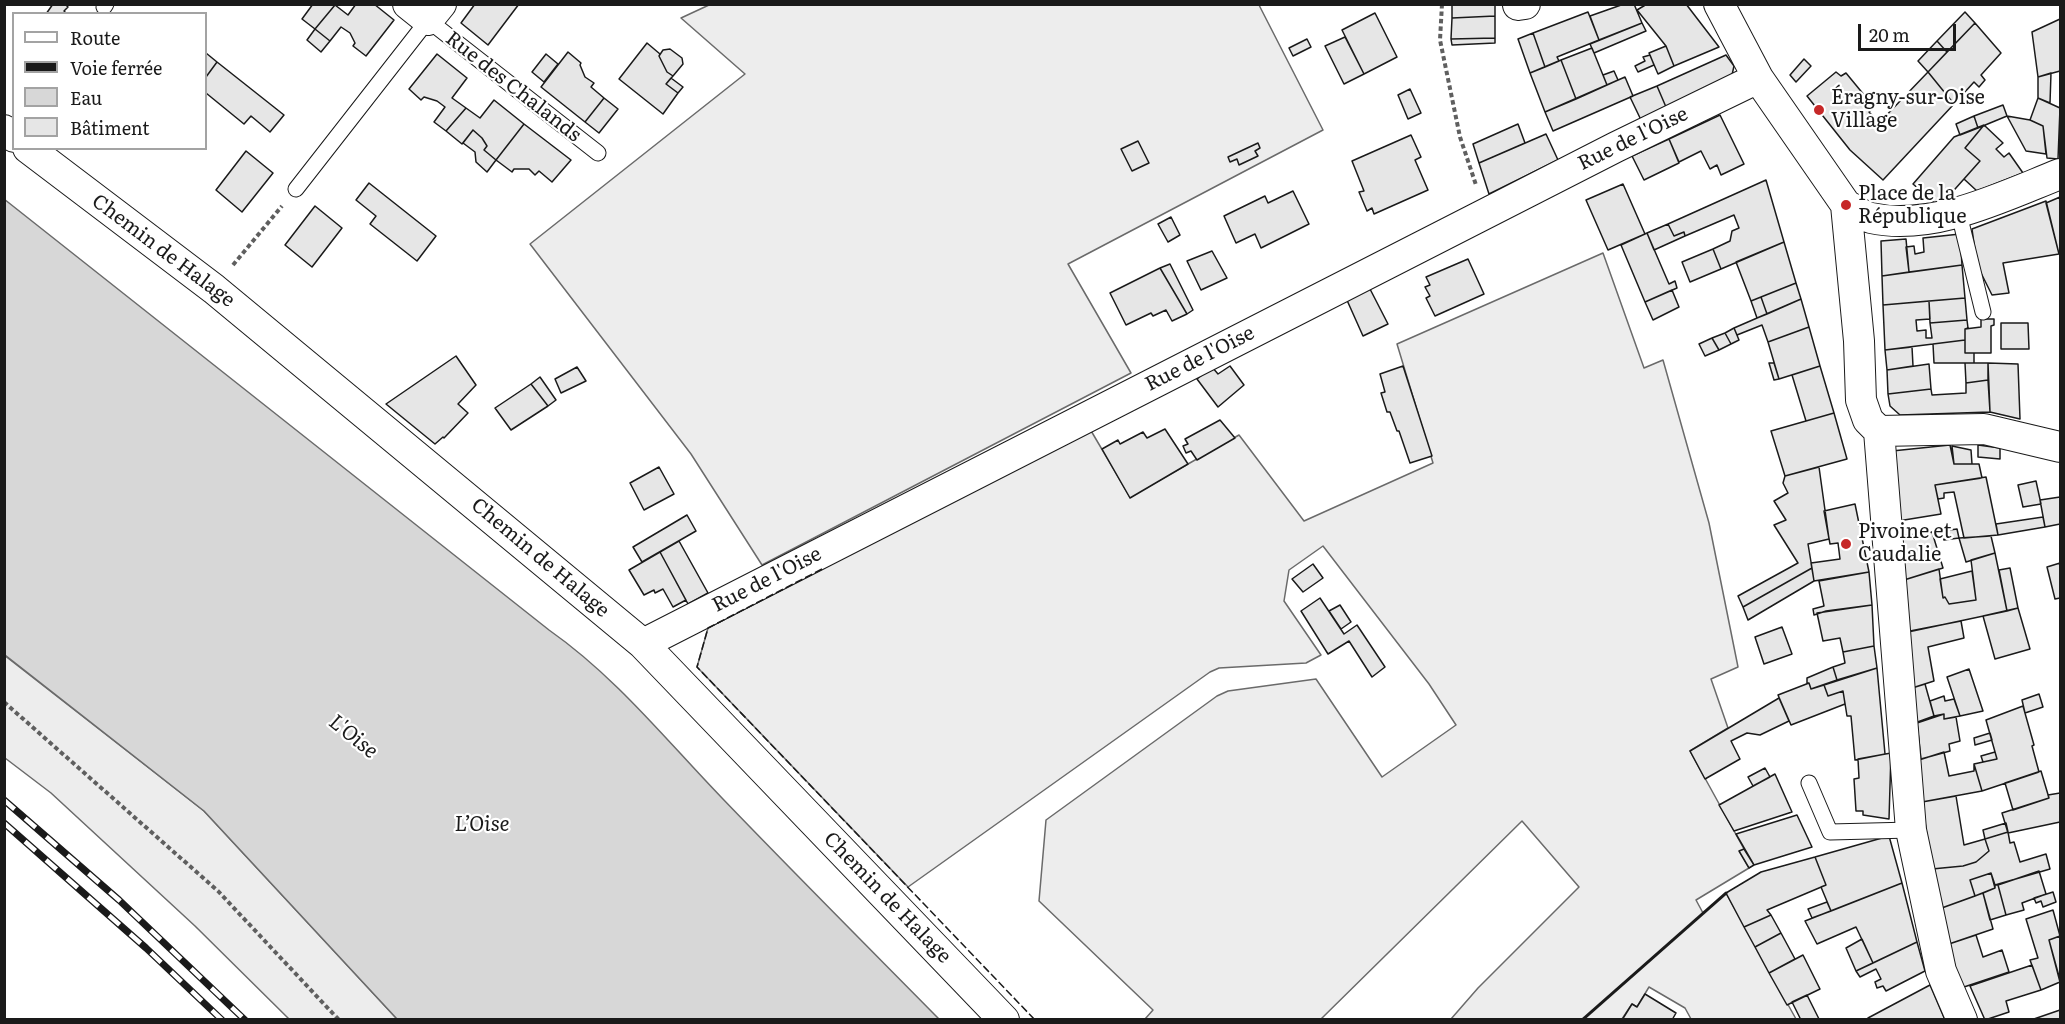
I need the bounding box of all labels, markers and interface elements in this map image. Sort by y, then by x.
legend [12,12,207,150]
scale bar [1861,12,1958,50]
text: 20 m [1869,21,1910,48]
text: Route [70,24,120,51]
street label: Rue des Chalands [440,27,586,147]
text: Voie ferrée [70,54,162,81]
text: Eau [70,84,102,111]
place label: Éragny-sur-Oise Village [1831,86,1985,133]
street label: Rue de l'Oise [1574,102,1692,176]
marker: Éragny-sur-Oise Village [1812,103,1826,117]
text: Bâtiment [70,114,149,141]
place label: Place de la République [1858,182,1967,229]
street label: Chemin de Halage [87,189,239,313]
marker: Place de la République [1839,198,1853,212]
street label: Rue de l'Oise [1141,321,1259,397]
street label: Chemin de Halage [466,493,614,623]
place label: Pivoine et Caudalie [1858,520,1951,567]
marker: Pivoine et Caudalie [1839,537,1853,551]
street label: Rue de l'Oise [708,542,826,618]
water label: L'Oise [323,710,383,764]
water label: L’Oise [455,812,509,838]
street label: Chemin de Halage [818,827,956,969]

